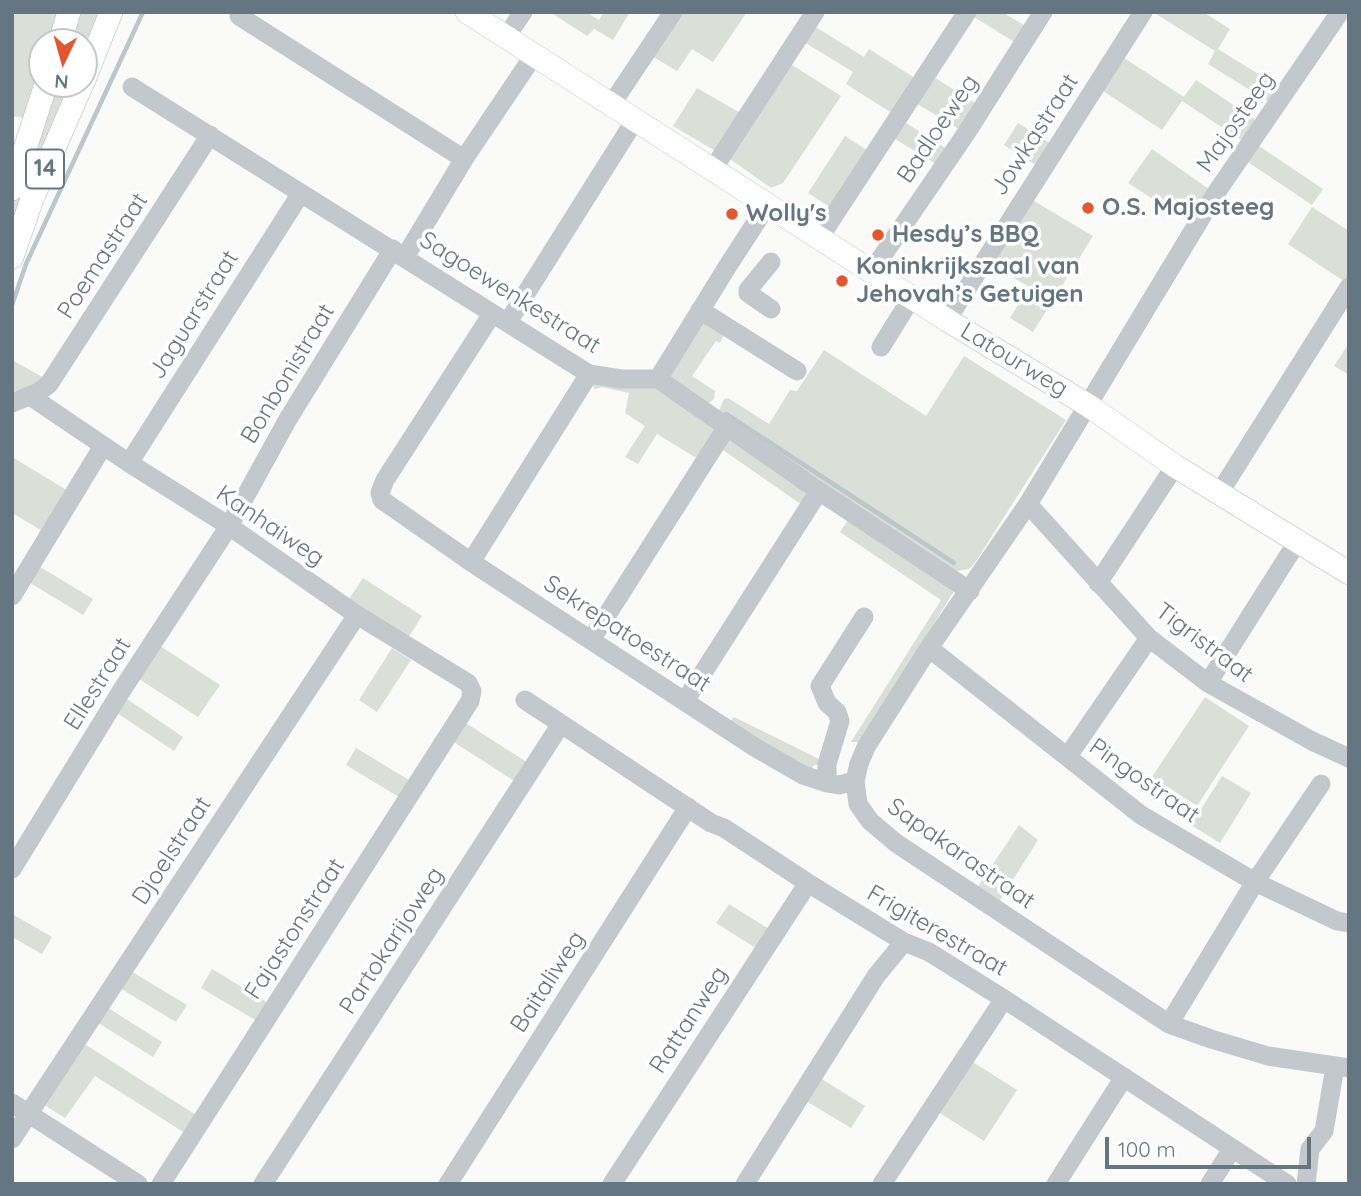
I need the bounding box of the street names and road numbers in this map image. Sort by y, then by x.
street label: Majosteeg [1191,66,1281,178]
street label: Badloeweg [891,69,985,189]
street label: Jowkastraat [985,69,1085,201]
road number: 14 [26,150,64,188]
street label: Poemastraat [52,188,154,324]
street label: Sagoewenkestraat [414,226,606,360]
street label: Jaguarstraat [143,245,245,385]
street label: Bonbonistraat [235,299,341,449]
street label: Latourweg [955,317,1073,403]
street label: Kanhaiweg [210,479,330,573]
street label: Sekrepatoestraat [538,569,716,699]
street label: Tigristraat [1149,597,1259,689]
street label: Ellestraat [58,632,138,736]
street label: Pingostraat [1083,732,1205,830]
street label: Djoelstraat [126,792,218,910]
street label: Sapakarastraat [882,792,1040,916]
street label: Fajastonstraat [239,853,351,1005]
street label: Partokarijoweg [334,862,450,1020]
street label: Frigiterestraat [862,879,1012,983]
street label: Baitaliweg [505,926,591,1038]
street label: Rattanweg [644,961,734,1079]

